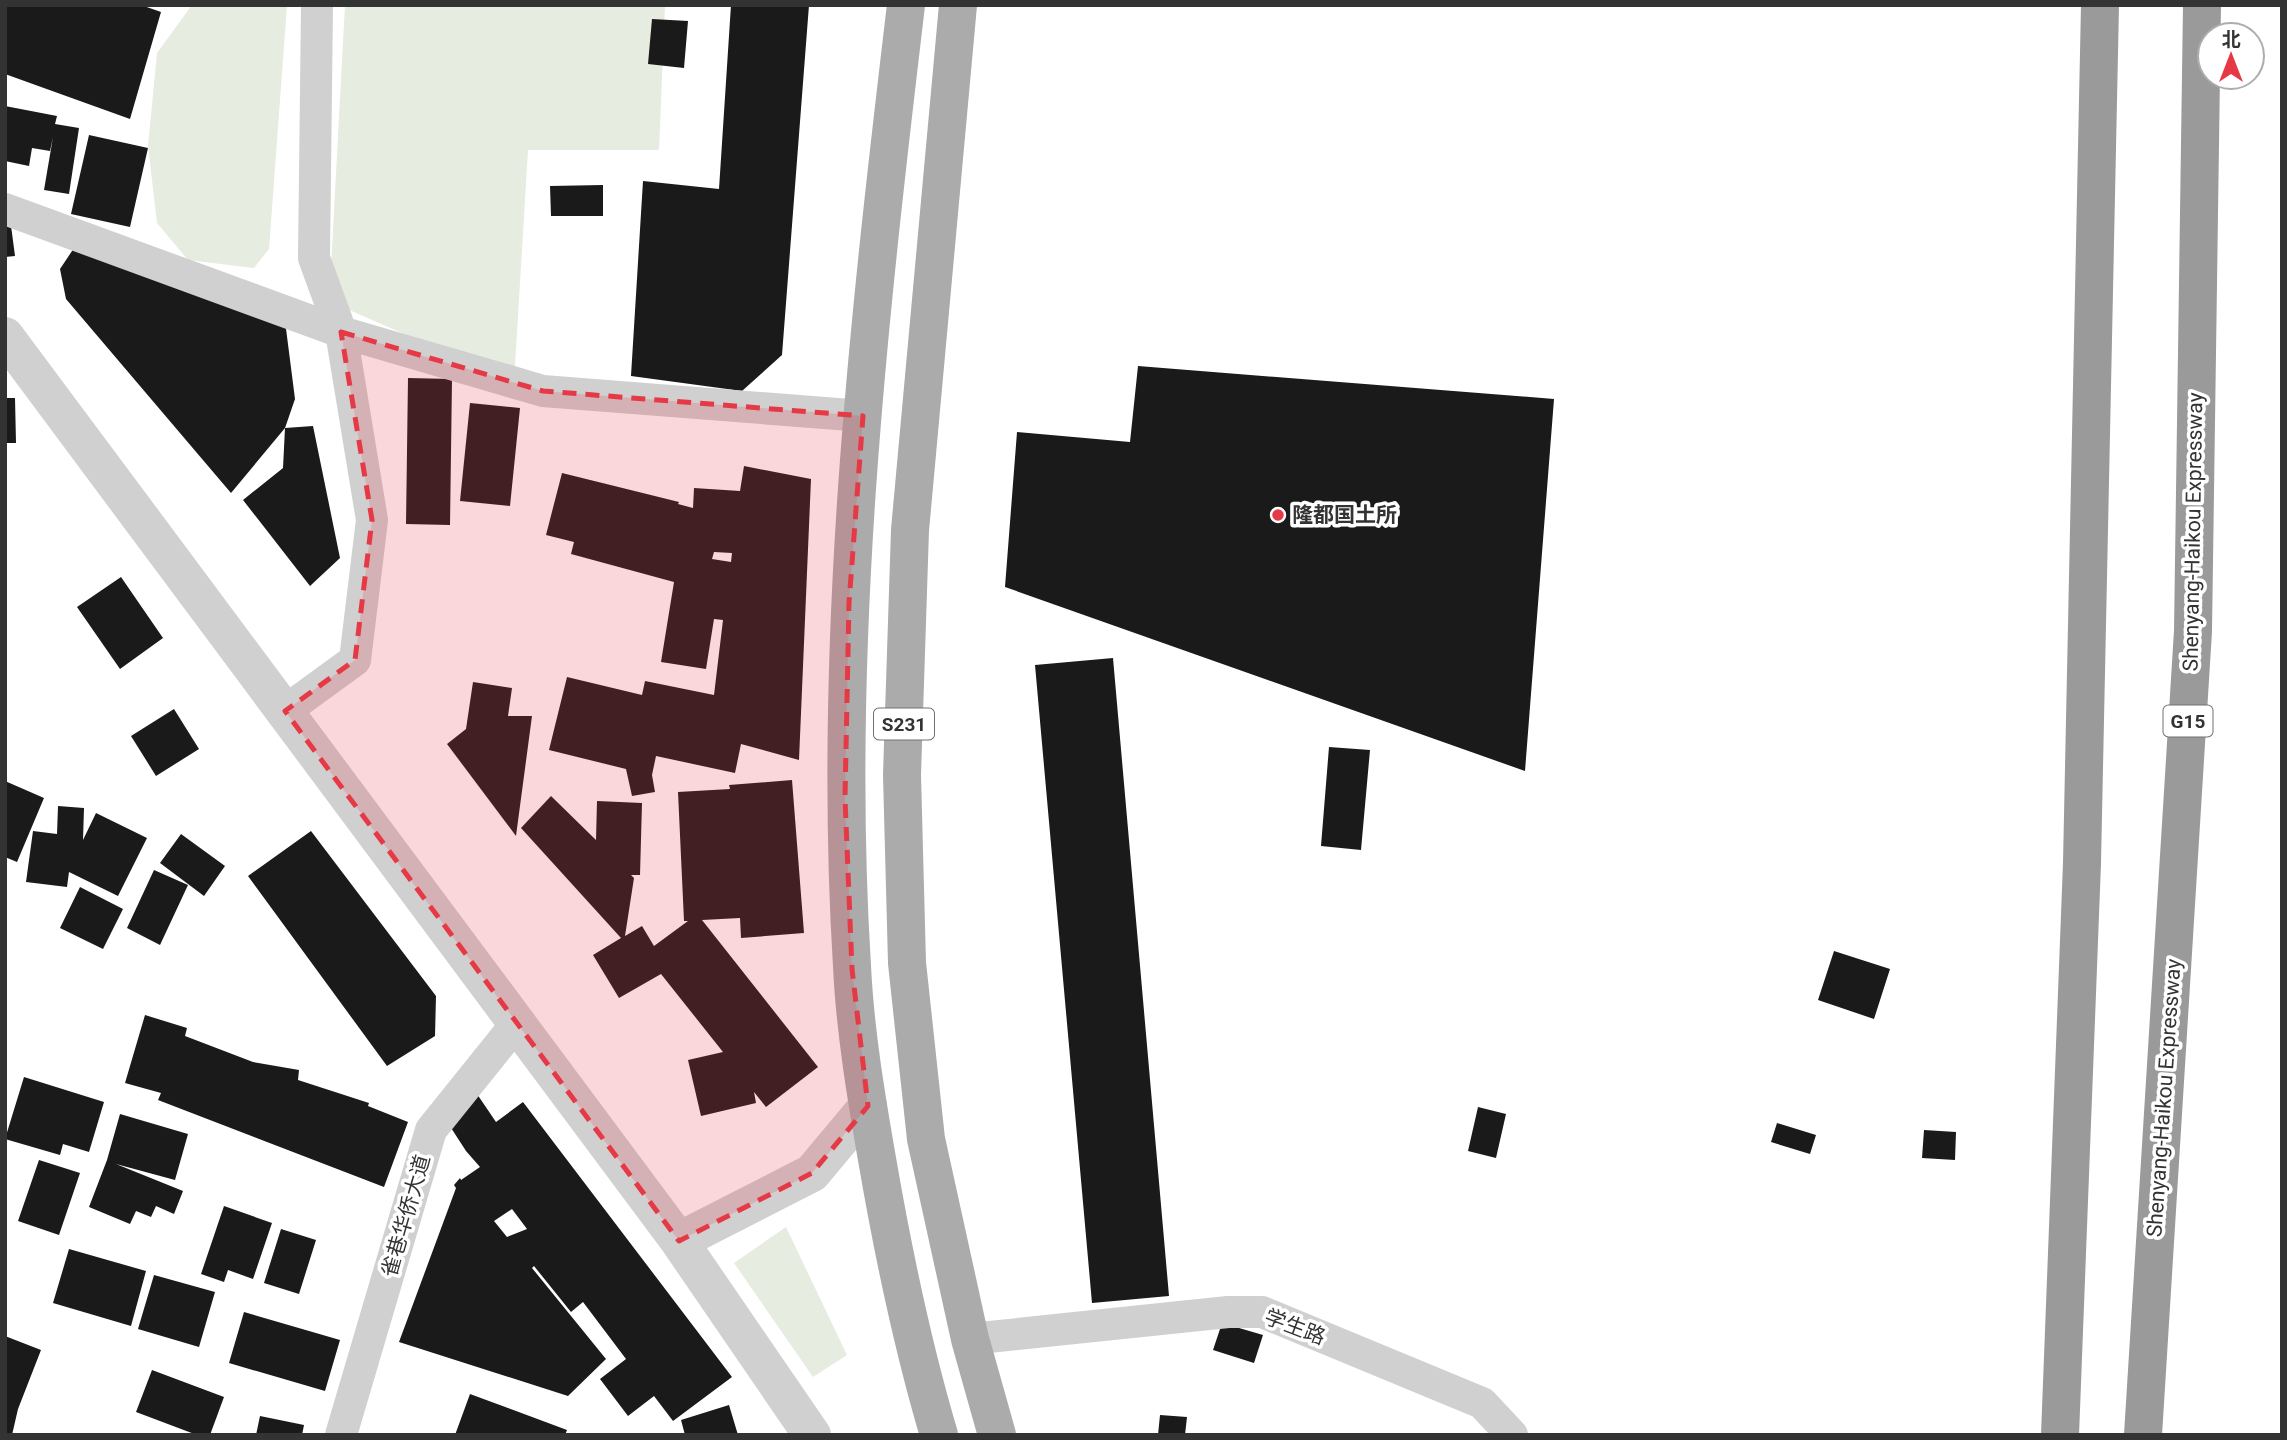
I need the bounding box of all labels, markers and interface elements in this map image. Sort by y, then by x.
north arrow [2196,21,2266,91]
text: 北 [2221,28,2241,51]
street label: Shenyang-Haikou Expressway [2179,392,2207,672]
place label: 隆都国土所 [1292,503,1397,527]
marker: 隆都国土所 [1270,507,1286,523]
road number: G15 [2164,706,2212,736]
road number: S231 [874,708,934,740]
street label: Shenyang-Haikou Expressway [2142,958,2186,1238]
street label: 雀巷华侨大道 [377,1152,435,1280]
street label: 学生路 [1261,1305,1329,1349]

